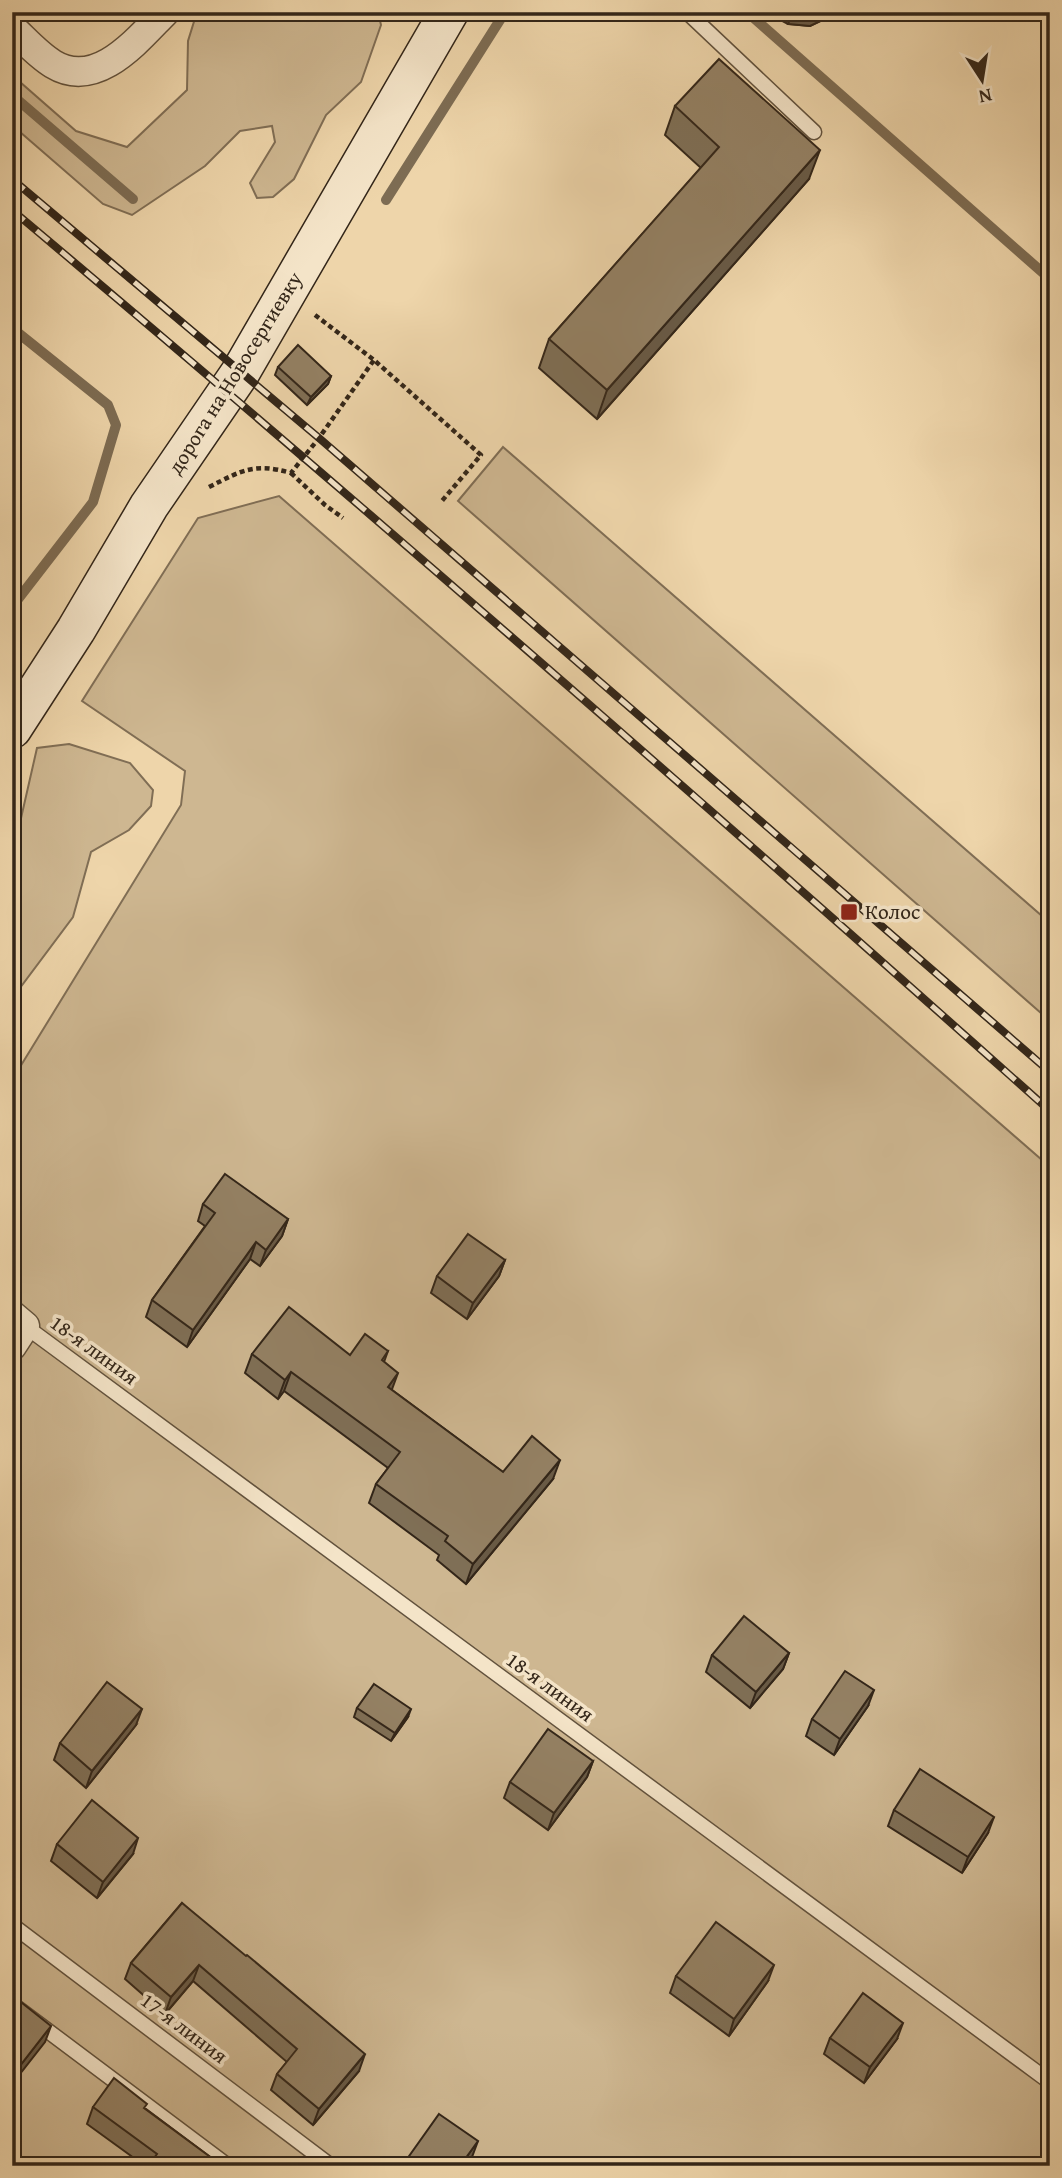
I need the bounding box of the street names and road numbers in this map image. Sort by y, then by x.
street label: дорога на Новосергиевку [159,265,310,480]
street label: 18-я линия [44,1307,145,1392]
street label: 18-я линия [500,1644,601,1729]
street label: 17-я линия [134,1985,235,2071]

